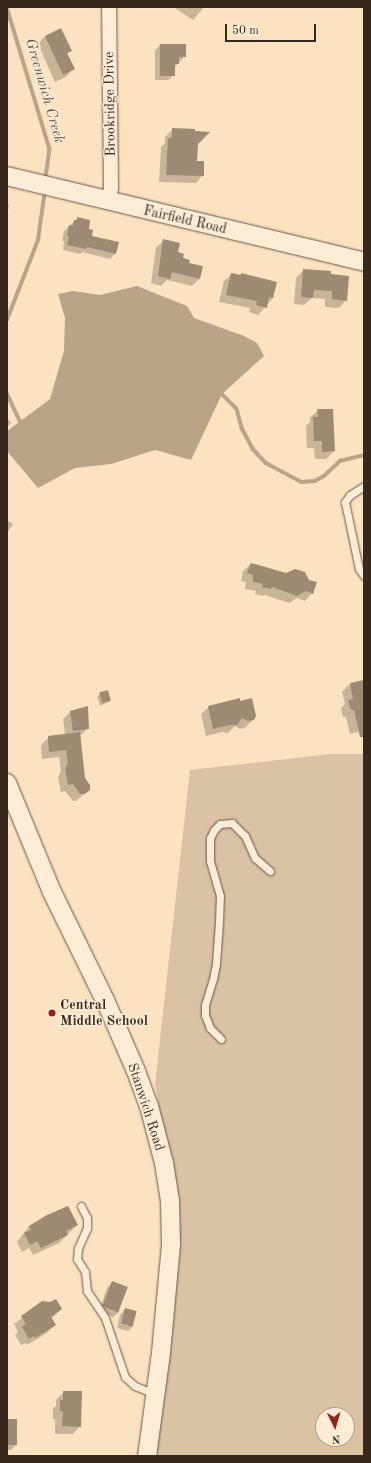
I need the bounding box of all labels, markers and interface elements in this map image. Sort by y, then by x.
scale bar [227,16,318,42]
text: 50 m [232,25,259,37]
water label: Greenwich Creek [20,36,68,146]
street label: Brookridge Drive [101,51,119,157]
street label: Fairfield Road [142,202,228,238]
place label: Central Middle School [60,997,148,1030]
marker: Central Middle School [47,1008,57,1018]
street label: Stanwich Road [124,1061,168,1153]
north arrow [315,1407,355,1447]
text: N [331,1433,341,1444]

